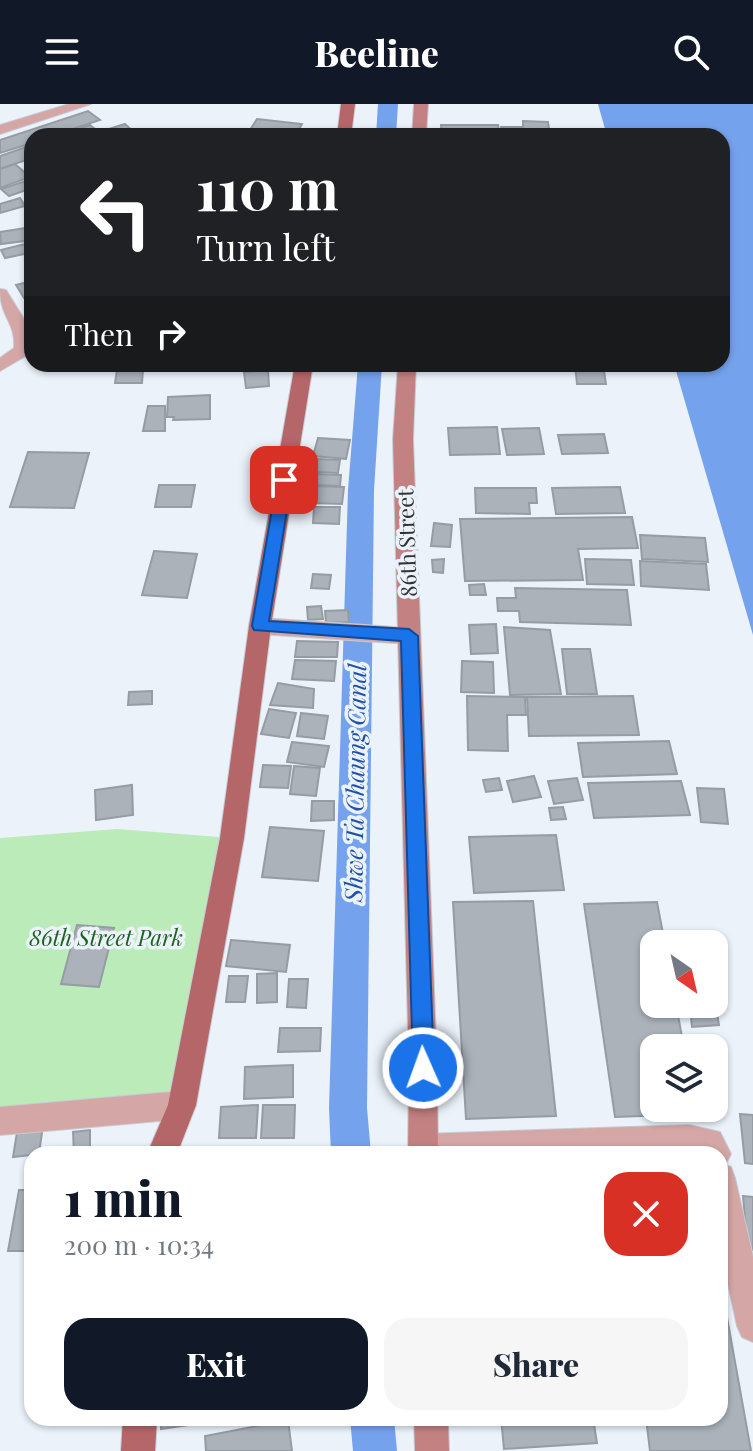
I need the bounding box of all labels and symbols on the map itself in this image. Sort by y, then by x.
pin [250,446,318,514]
street label: 86th Street [389,487,423,598]
water label: Shwe Ta Chaung Canal [336,662,372,903]
park label: 86th Street Park [29,922,183,952]
north arrow [640,930,728,1018]
position arrow [381,1026,465,1110]

